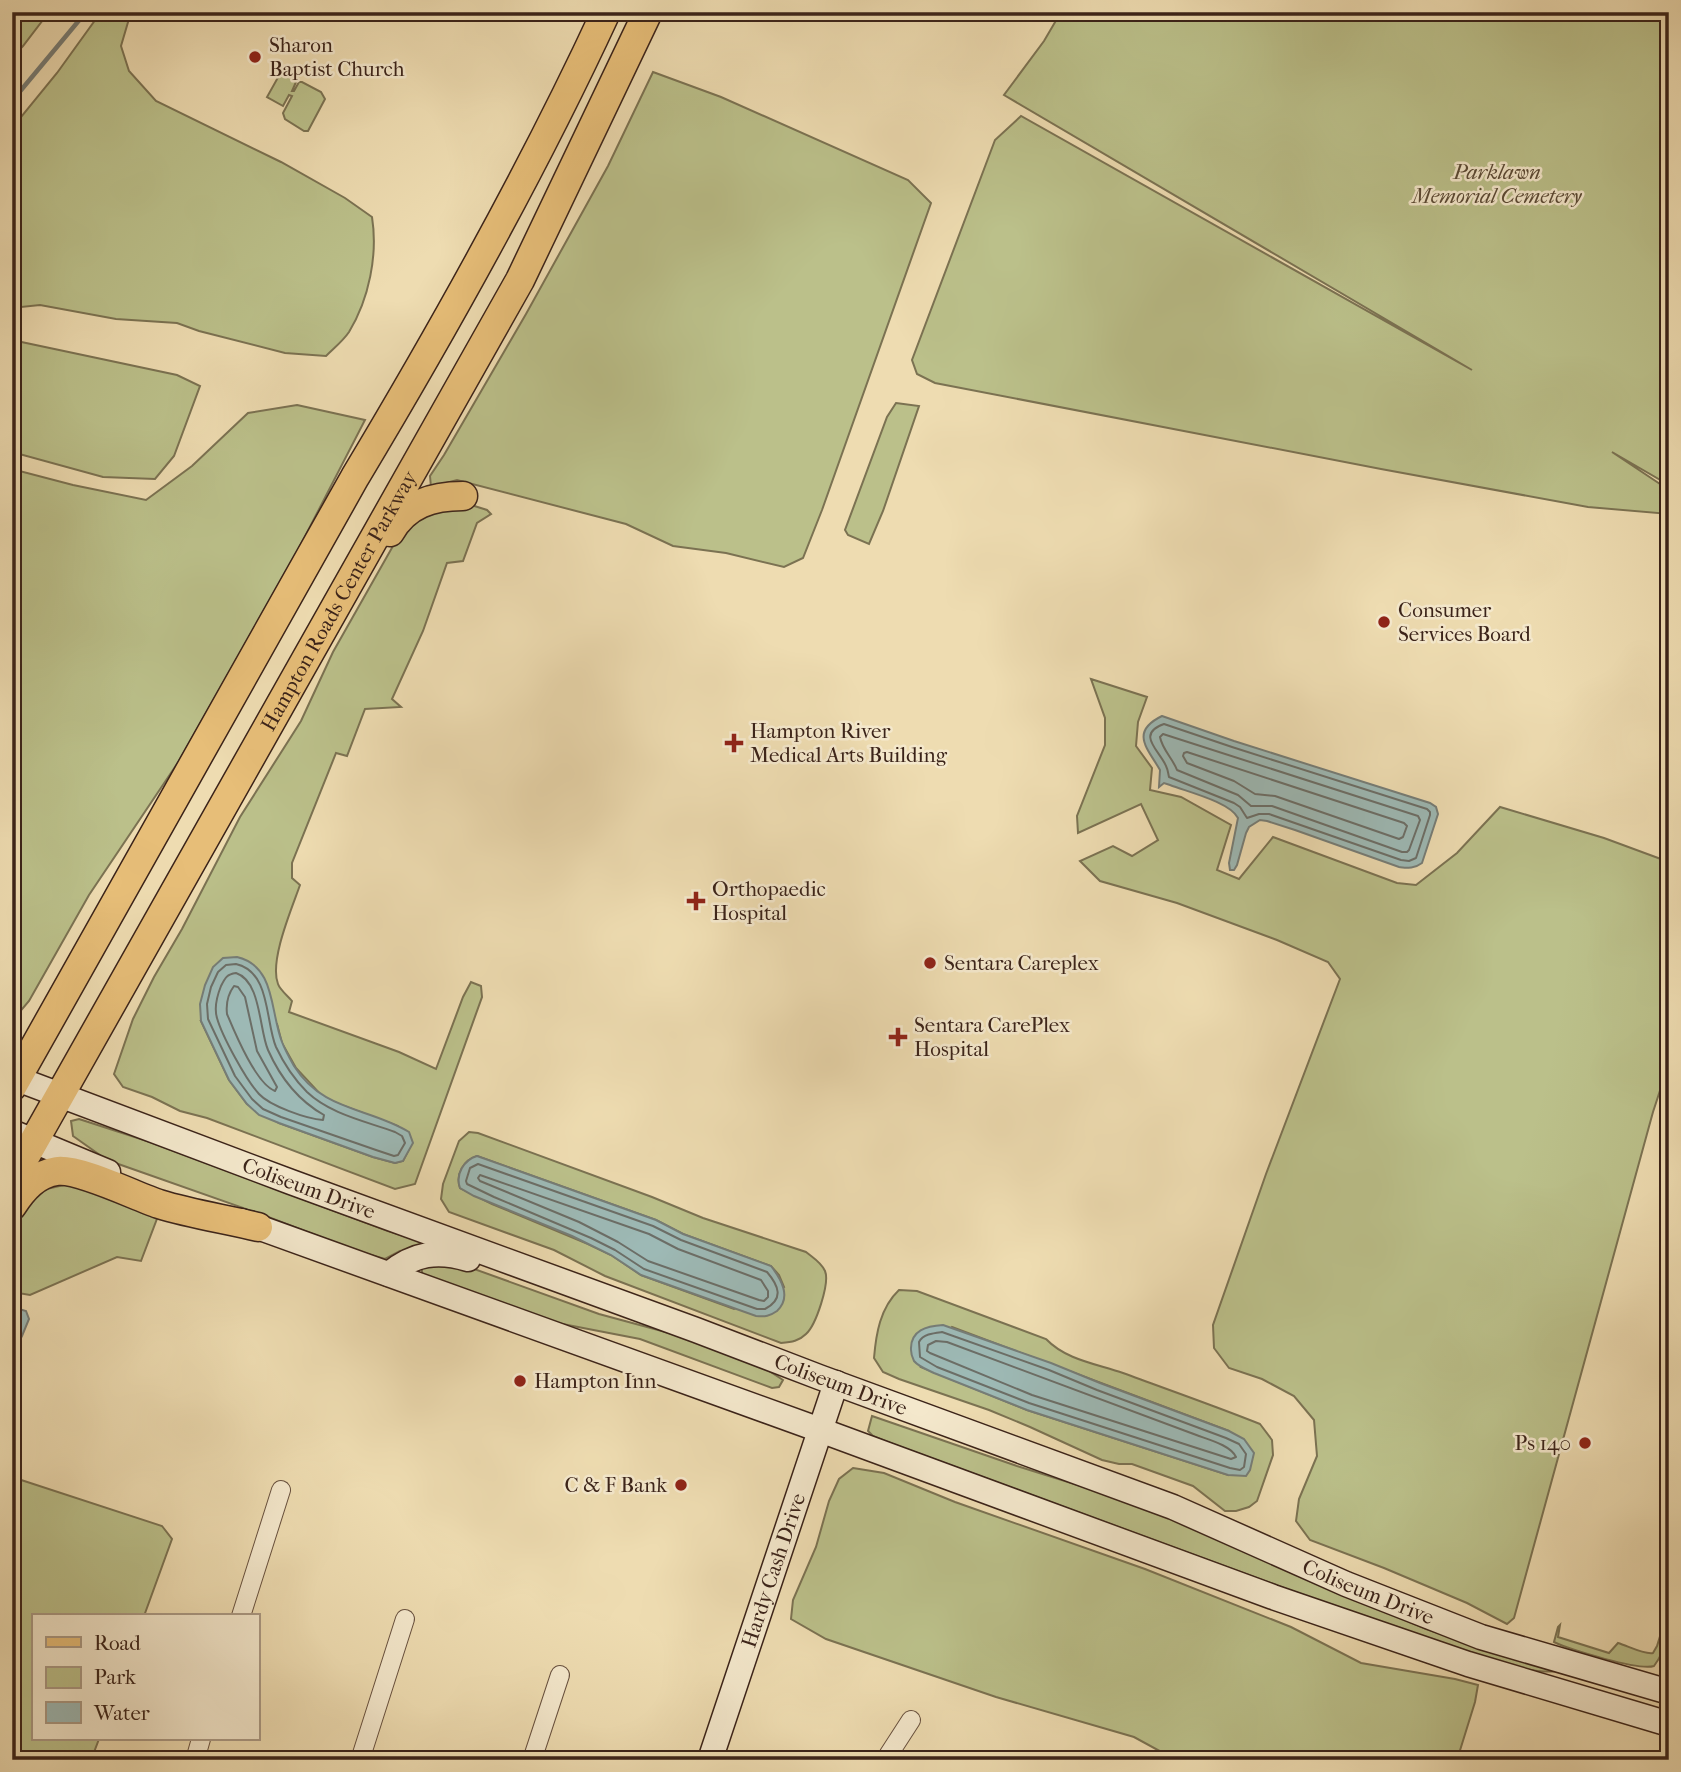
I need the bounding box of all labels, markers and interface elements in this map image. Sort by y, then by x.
place label: Sharon Baptist Church [269,33,405,81]
marker: Sharon Baptist Church [247,49,263,65]
park label: Parklawn Memorial Cemetery [1410,160,1583,208]
street label: Hampton Roads Center Parkway [256,466,422,735]
place label: Consumer Services Board [1398,598,1531,646]
marker: Consumer Services Board [1376,614,1392,630]
place label: Hampton River Medical Arts Building [750,719,948,767]
marker: Hampton River Medical Arts Building [724,733,744,753]
place label: Orthopaedic Hospital [712,877,826,925]
marker: Orthopaedic Hospital [686,891,706,911]
place label: Sentara Careplex [944,951,1099,975]
marker: Sentara Careplex [922,955,938,971]
place label: Sentara CarePlex Hospital [914,1013,1070,1061]
marker: Sentara CarePlex Hospital [888,1027,908,1047]
street label: Coliseum Drive [239,1153,379,1224]
street label: Coliseum Drive [771,1349,910,1420]
place label: Hampton Inn [534,1369,656,1393]
marker: Hampton Inn [512,1373,528,1389]
place label: Ps 140 [1515,1431,1571,1455]
marker: Ps 140 [1577,1435,1593,1451]
place label: C & F Bank [564,1473,667,1497]
marker: C & F Bank [673,1477,689,1493]
street label: Hardy Cash Drive [736,1490,810,1651]
street label: Coliseum Drive [1299,1554,1437,1629]
legend [32,1614,259,1740]
text: Road [94,1631,141,1655]
text: Park [94,1665,136,1689]
text: Water [93,1701,150,1725]

